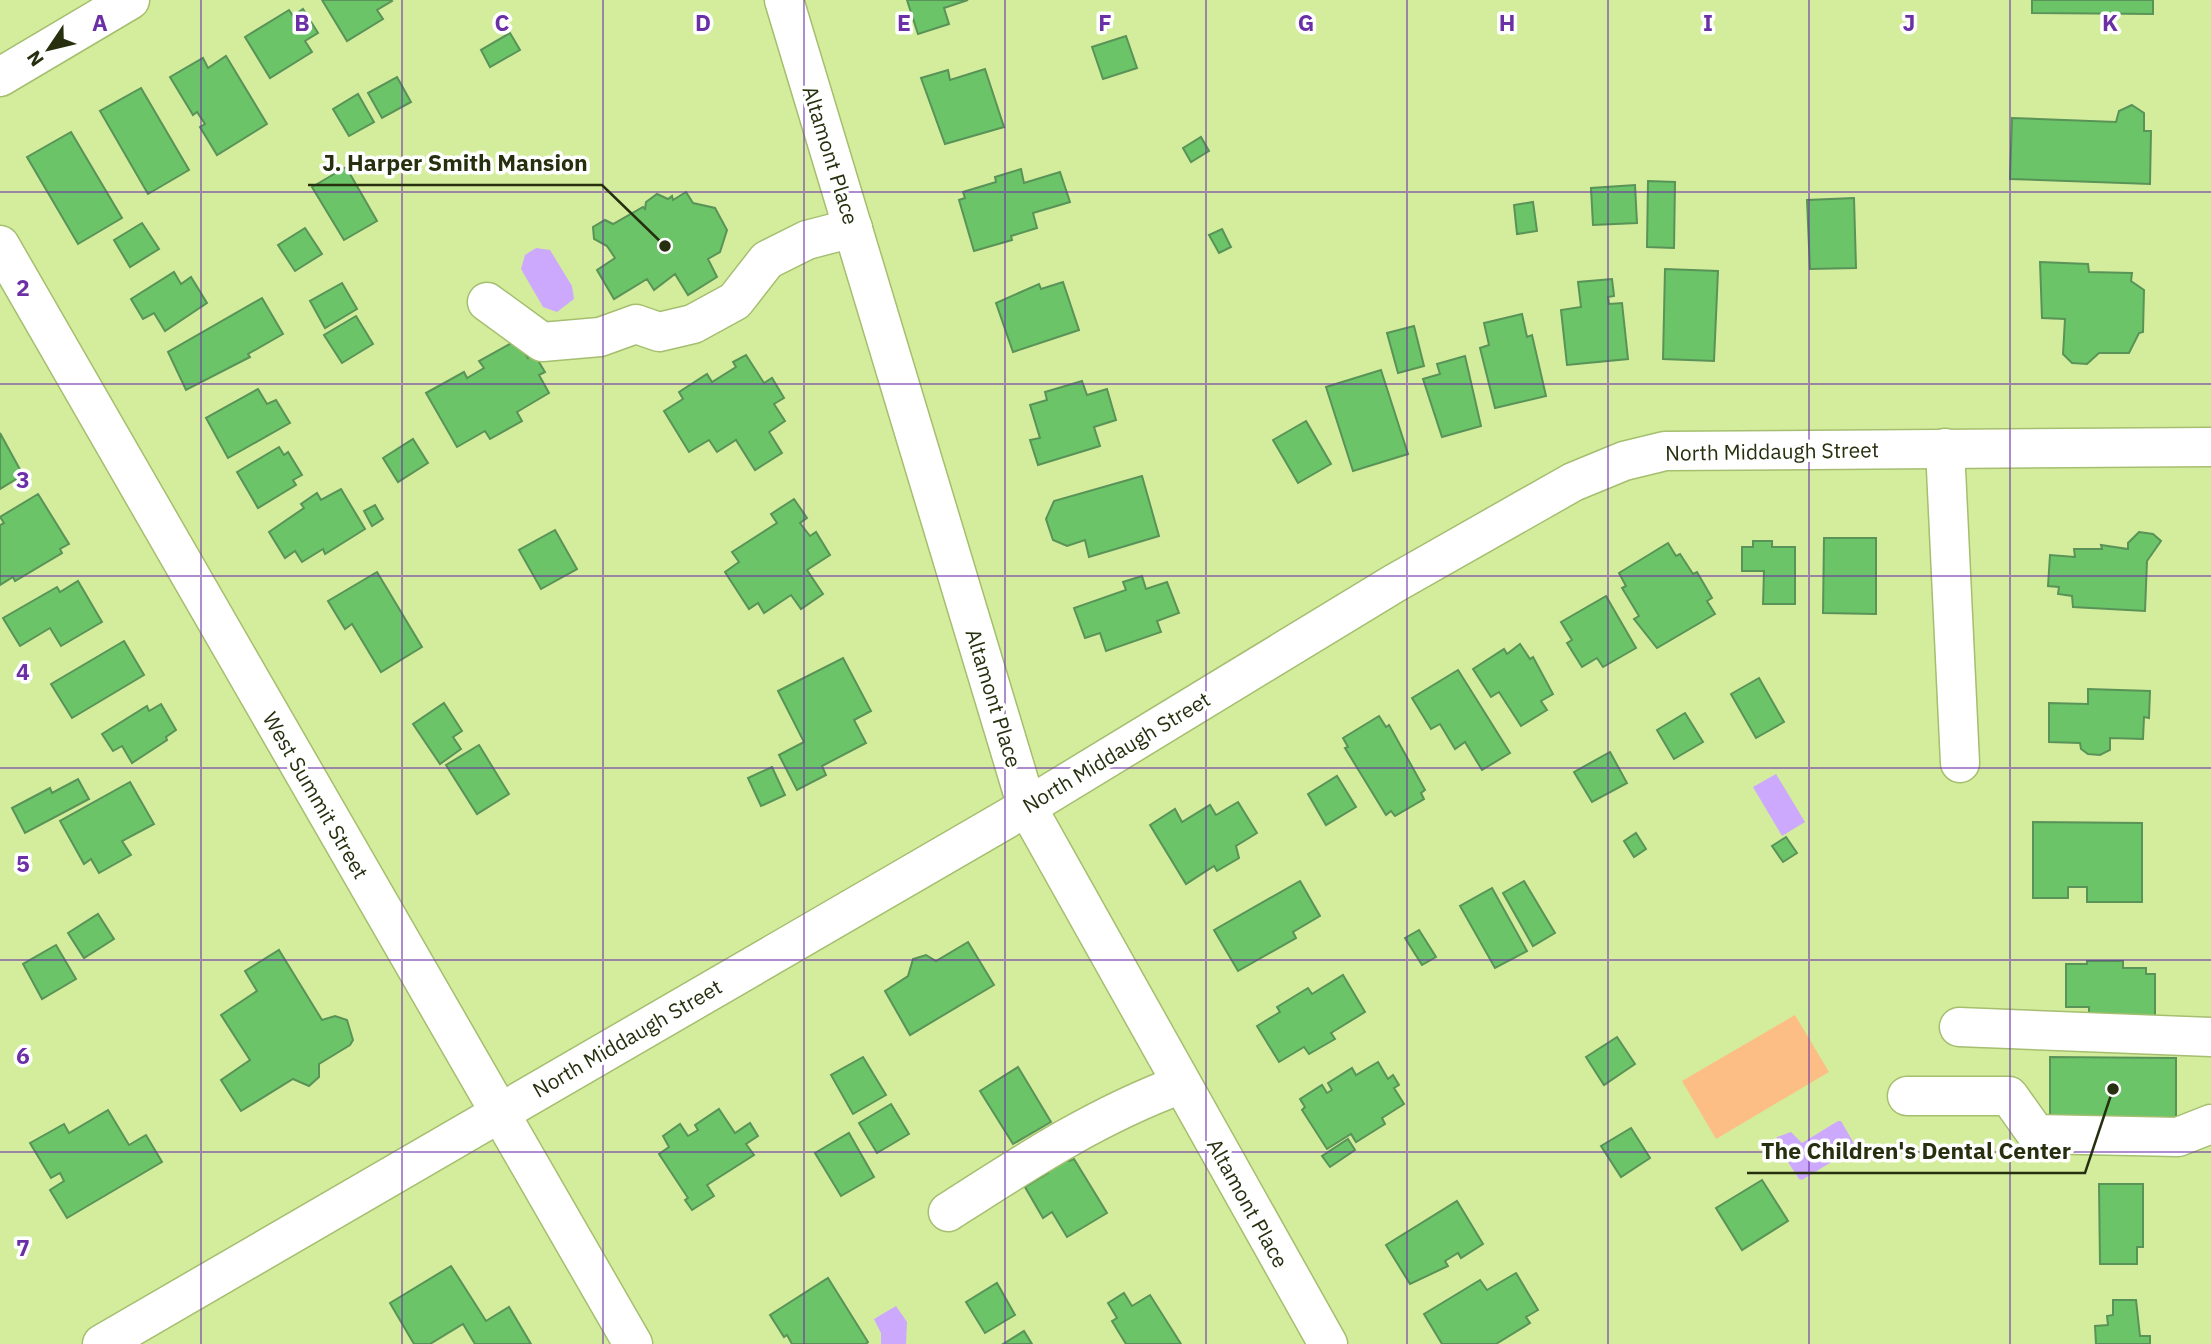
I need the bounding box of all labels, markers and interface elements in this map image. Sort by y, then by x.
text: A [92,7,108,37]
text: B [294,7,310,37]
text: C [495,7,510,37]
text: D [695,7,711,37]
text: E [897,7,911,37]
text: F [1098,7,1112,37]
text: G [1298,7,1314,37]
text: H [1499,7,1515,37]
text: I [1703,7,1713,37]
text: J [1903,7,1915,37]
text: K [2102,7,2118,37]
north arrow [14,14,84,84]
text: N [21,46,49,71]
street label: Altamont Place [797,82,865,228]
callout: J. Harper Smith Mansion [308,141,602,185]
text: J. Harper Smith Mansion [322,147,588,177]
text: 2 [16,272,30,302]
street label: North Middaugh Street [1665,435,1879,467]
text: 3 [16,464,30,494]
street label: Altamont Place [960,625,1028,771]
text: 4 [16,656,30,686]
street label: North Middaugh Street [1017,685,1215,819]
street label: West Summit Street [257,706,375,884]
text: 5 [16,848,30,878]
street label: North Middaugh Street [527,972,727,1104]
text: 6 [16,1040,30,1070]
callout: The Children's Dental Center [1747,1129,2085,1173]
street label: Altamont Place [1201,1133,1295,1273]
text: The Children's Dental Center [1761,1135,2071,1165]
text: 7 [16,1232,30,1262]

